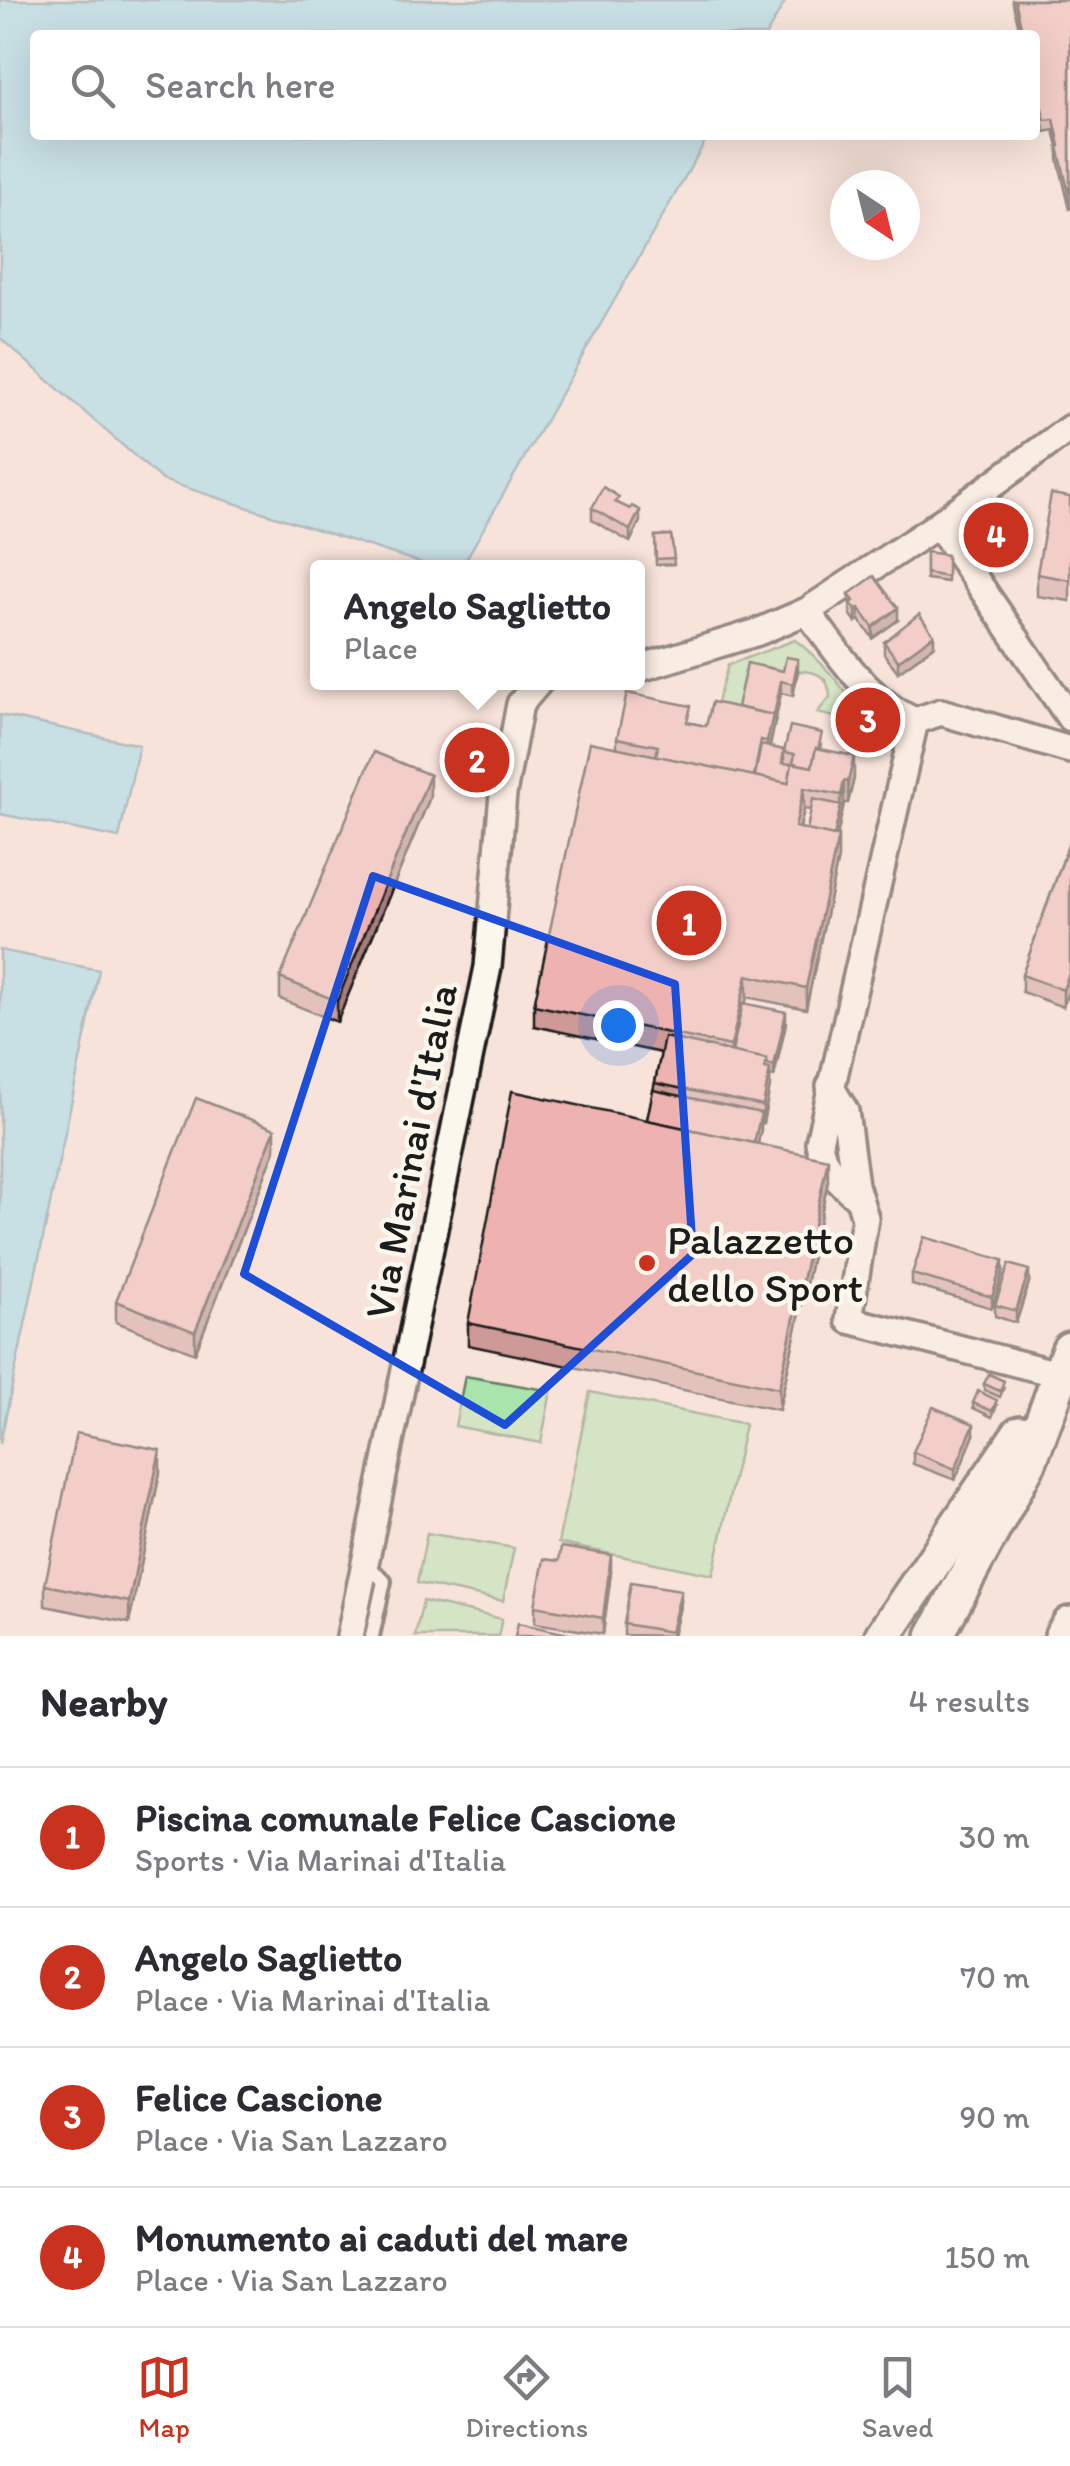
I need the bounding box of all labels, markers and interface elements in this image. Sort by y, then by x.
search box [30,30,1040,140]
icon: search [65,58,120,113]
text: Search here [145,62,336,108]
north arrow [830,170,920,260]
pin: 4 [964,498,1028,572]
popup [310,560,645,690]
text: Angelo Saglietto [344,583,611,629]
text: Place [344,629,418,667]
pin: 3 [836,682,900,758]
pin: 2 [444,722,510,798]
pin: 1 [656,886,722,960]
street label: Via Marinai d'Italia [353,979,468,1323]
your location [593,1000,644,1051]
place label: Palazzetto dello Sport [667,1214,863,1313]
marker: Palazzetto dello Sport [636,1252,658,1274]
text: Nearby [40,1676,167,1727]
text: 4 results [909,1682,1030,1720]
text: Piscina comunale Felice Cascione [135,1795,676,1841]
text: 1 [65,1818,80,1856]
text: 30 m [959,1818,1030,1856]
text: Sports · Via Marinai d'Italia [135,1841,506,1879]
text: Angelo Saglietto [135,1935,402,1981]
text: 2 [64,1958,81,1996]
text: 70 m [960,1958,1030,1996]
text: Place · Via Marinai d'Italia [135,1981,490,2019]
text: Felice Cascione [135,2075,383,2121]
text: 3 [64,2098,81,2136]
text: 90 m [959,2098,1030,2136]
text: Place · Via San Lazzaro [135,2121,448,2159]
text: Monumento ai caduti del mare [135,2215,628,2261]
text: 4 [63,2238,82,2276]
text: 150 m [945,2238,1030,2276]
text: Place · Via San Lazzaro [135,2261,448,2299]
tab: Map [137,2350,192,2444]
tab: Directions [465,2350,588,2444]
tab: Saved [862,2350,933,2444]

